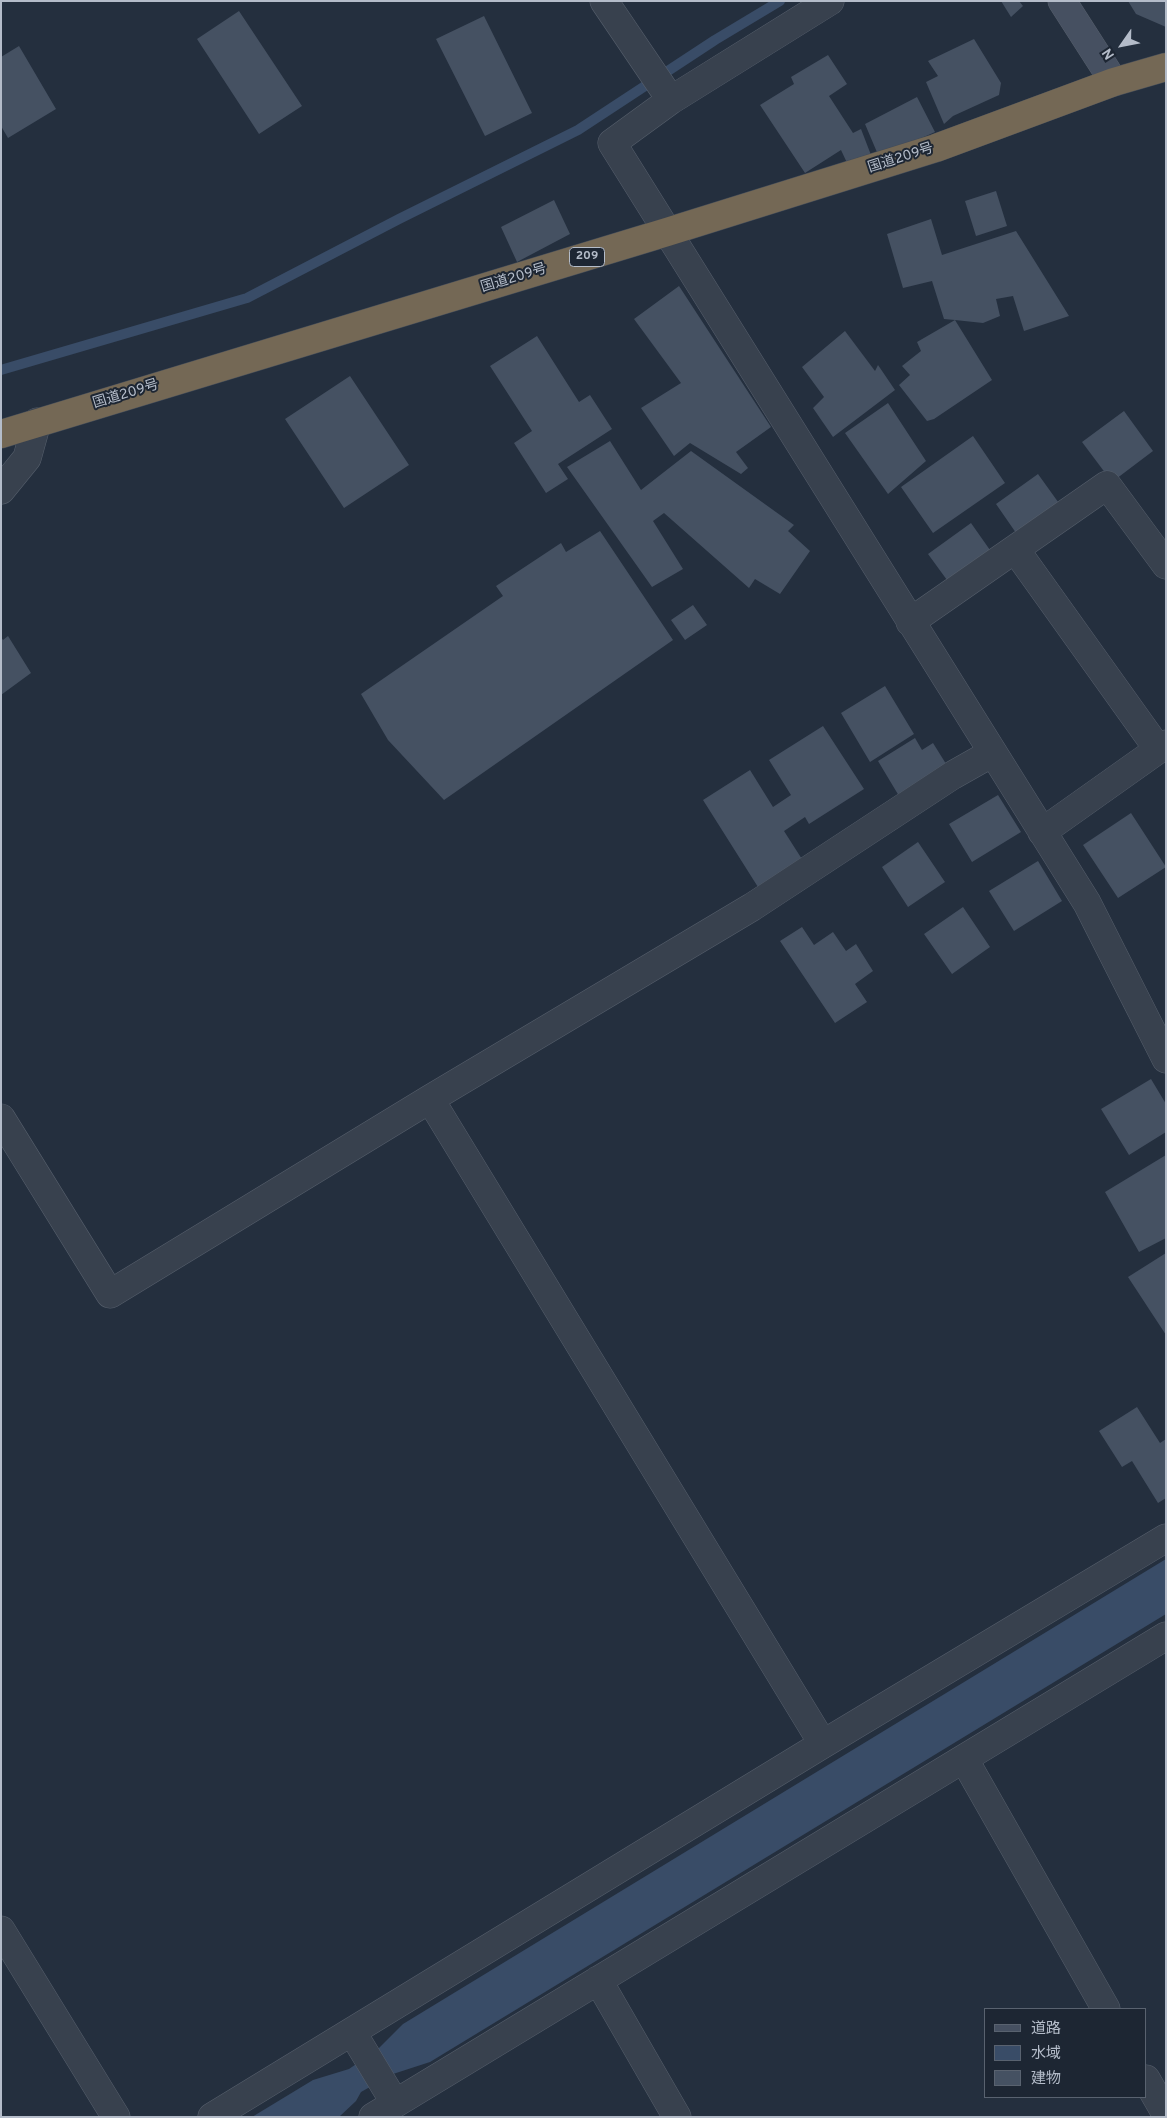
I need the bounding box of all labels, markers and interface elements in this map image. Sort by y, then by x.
north arrow [1097,20,1147,70]
text: N [1099,45,1119,62]
street label: 国道209号 [866,141,936,177]
road number: 209 [570,248,604,266]
street label: 国道209号 [479,261,549,297]
street label: 国道209号 [91,377,161,413]
legend [984,2008,1147,2098]
text: 道路 [1031,2020,1061,2039]
text: 水域 [1031,2045,1061,2064]
text: 建物 [1031,2070,1061,2089]

